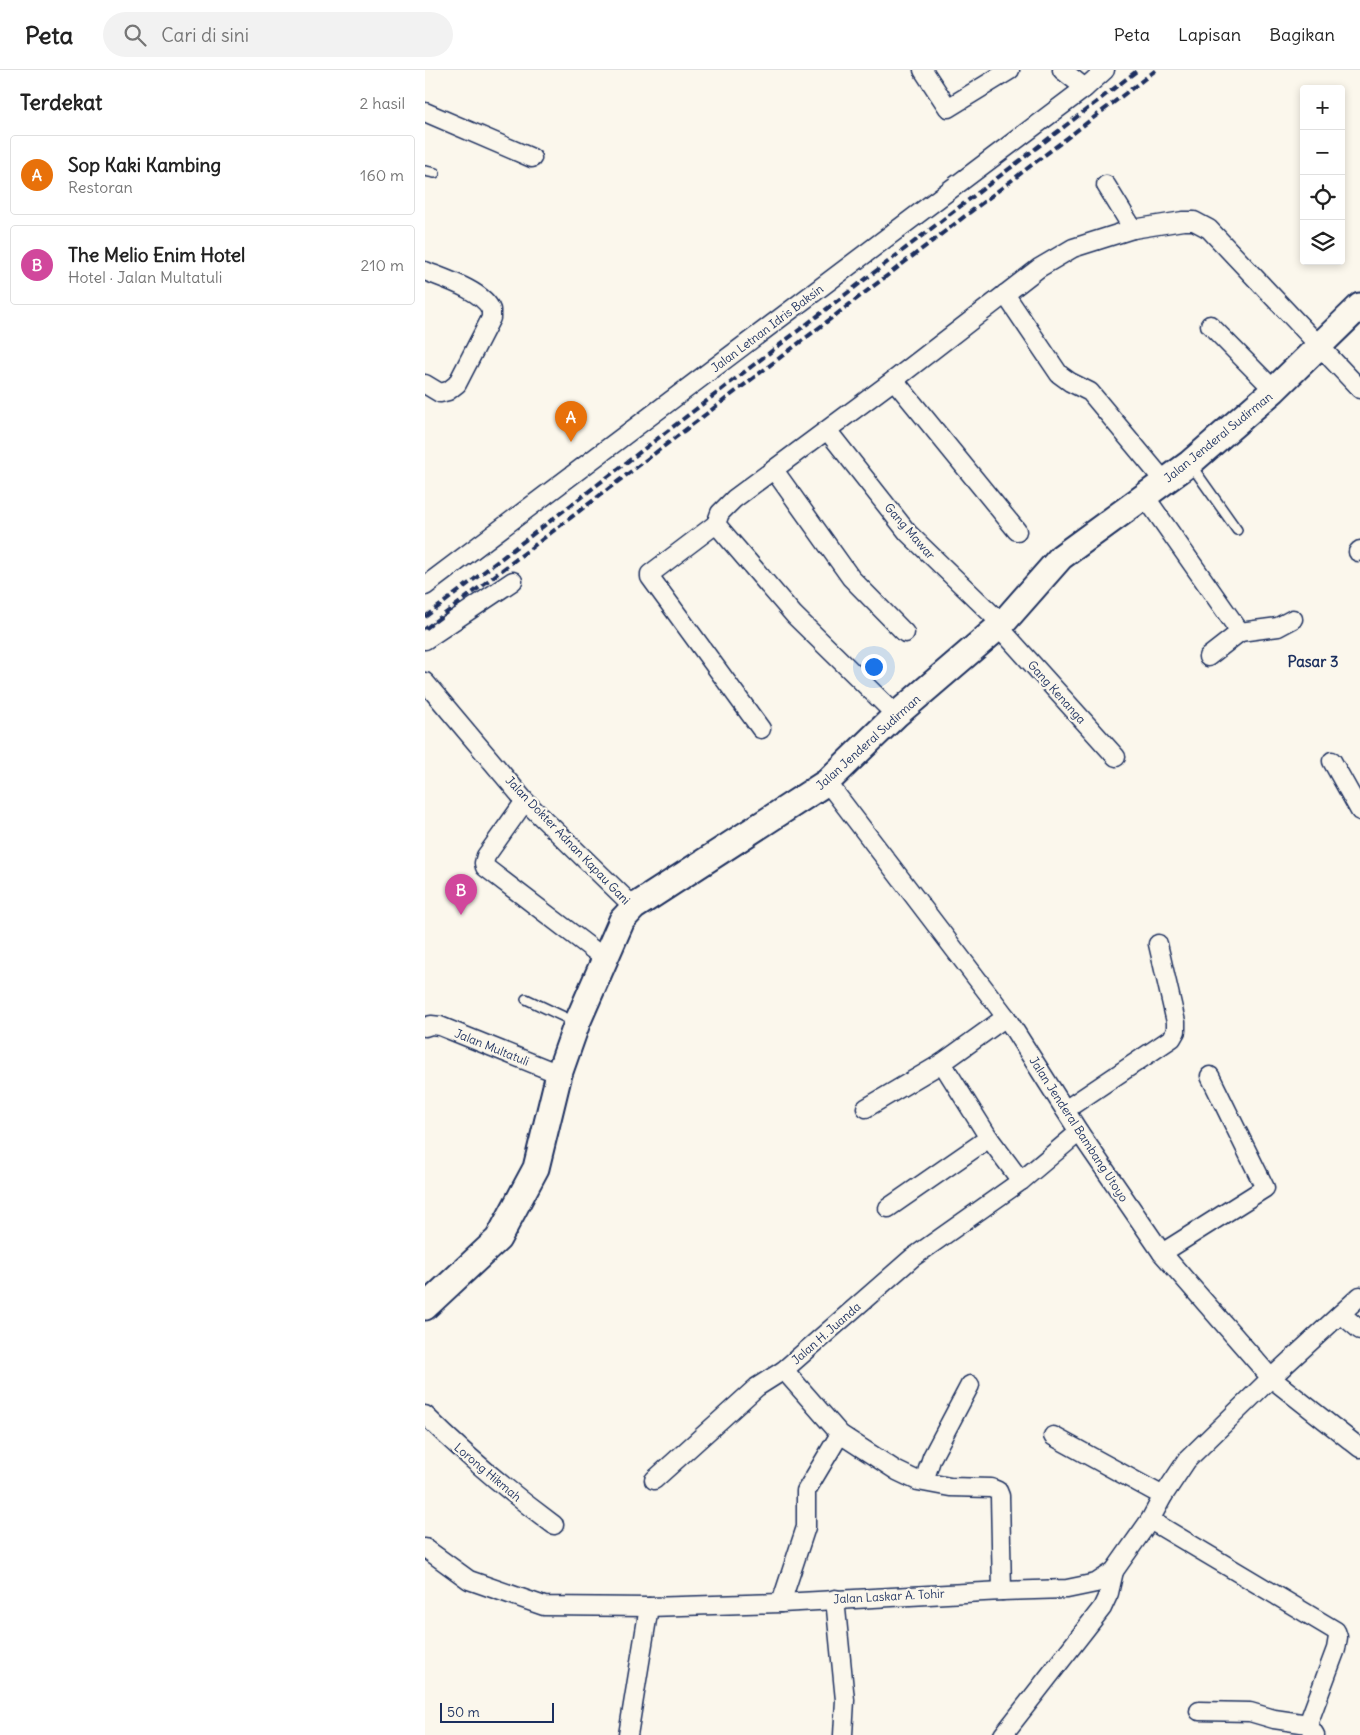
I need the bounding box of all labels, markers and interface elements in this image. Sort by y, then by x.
search box [103,12,453,57]
text: Peta [25,20,73,50]
icon: search [121,21,149,49]
text: Cari di sini [161,23,249,47]
text: Peta [1114,23,1150,46]
text: Lapisan [1178,23,1241,46]
text: Bagikan [1269,23,1335,46]
map controls [1300,85,1345,265]
button: + [1300,85,1345,130]
text: Terdekat [20,89,102,116]
text: 2 hasil [360,93,405,113]
button: − [1300,130,1345,175]
text: Sop Kaki Kambing [68,153,221,177]
text: A [32,165,42,185]
text: 160 m [360,165,404,185]
button: locate [1300,175,1345,220]
text: Restoran [68,177,133,197]
button: layers [1300,220,1345,265]
text: The Melio Enim Hotel [68,243,245,267]
text: B [32,255,42,275]
text: 210 m [361,255,404,275]
text: Hotel · Jalan Multatuli [68,267,222,287]
street label: Jalan Letnan Idris Baksin [708,281,826,375]
street label: Jalan Jenderal Sudirman [1161,389,1275,485]
pin: A [555,401,587,442]
street label: Gang Mawar [881,500,939,562]
district label: Pasar 3 [1288,652,1338,671]
your location [861,654,887,680]
street label: Gang Kenanga [1025,657,1089,727]
street label: Jalan Jenderal Sudirman [813,691,923,793]
street label: Jalan Dokter Adnan Kapau Gani [503,773,633,907]
pin: B [445,874,477,915]
street label: Jalan Multatuli [453,1025,531,1069]
street label: Jalan Jenderal Bambang Utoyo [1026,1054,1132,1205]
street label: Jalan H. Juanda [788,1299,864,1367]
street label: Lorong Hikmah [451,1440,525,1504]
street label: Jalan Laskar A. Tohir [833,1586,945,1606]
scale bar [440,1700,554,1723]
text: 50 m [447,1703,480,1721]

